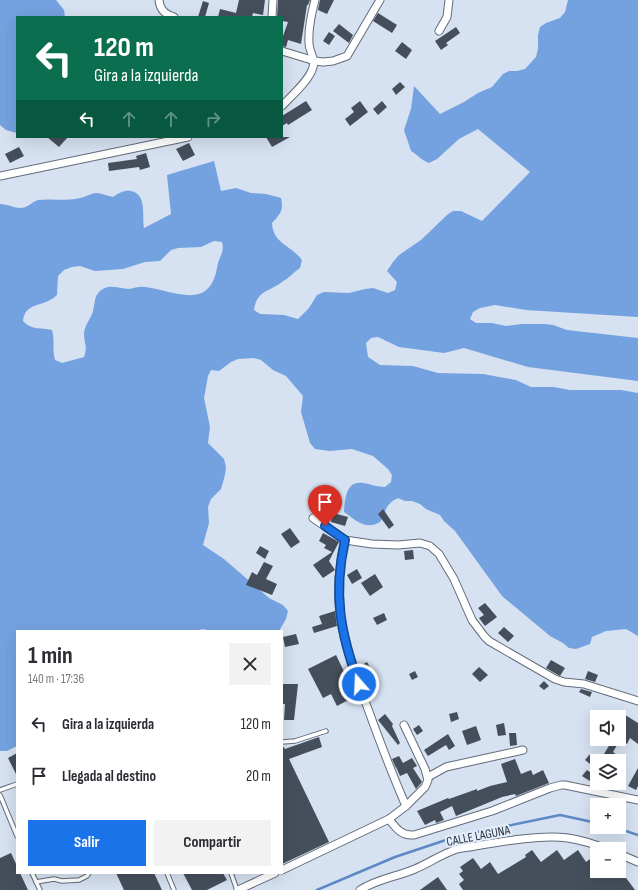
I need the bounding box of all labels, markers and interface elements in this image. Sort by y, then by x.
text: 120 m [94,31,154,64]
icon: left [28,32,80,84]
text: Gira a la izquierda [94,65,198,86]
icon: left [76,108,98,130]
icon: ahead [118,108,140,130]
icon: ahead [160,108,182,130]
icon: right [202,108,224,130]
pin [308,485,342,526]
icon: arrive [314,491,336,513]
text: 1 min [28,641,73,670]
button: close [229,643,271,685]
position arrow [338,663,380,705]
text: 140 m · 17:36 [28,671,84,687]
map controls [590,710,626,878]
button: sound [590,710,626,746]
icon: left [28,713,50,735]
text: Gira a la izquierda [62,715,154,734]
text: 120 m [241,715,271,734]
button: layers [590,754,626,790]
icon: arrive [28,765,50,787]
text: Llegada al destino [62,767,156,786]
text: 20 m [246,767,271,786]
button: + [590,798,626,834]
button: Salir [28,820,146,866]
button: Compartir [154,820,271,866]
street label: CALLE LAGUNA [445,822,512,850]
button: − [590,842,626,878]

